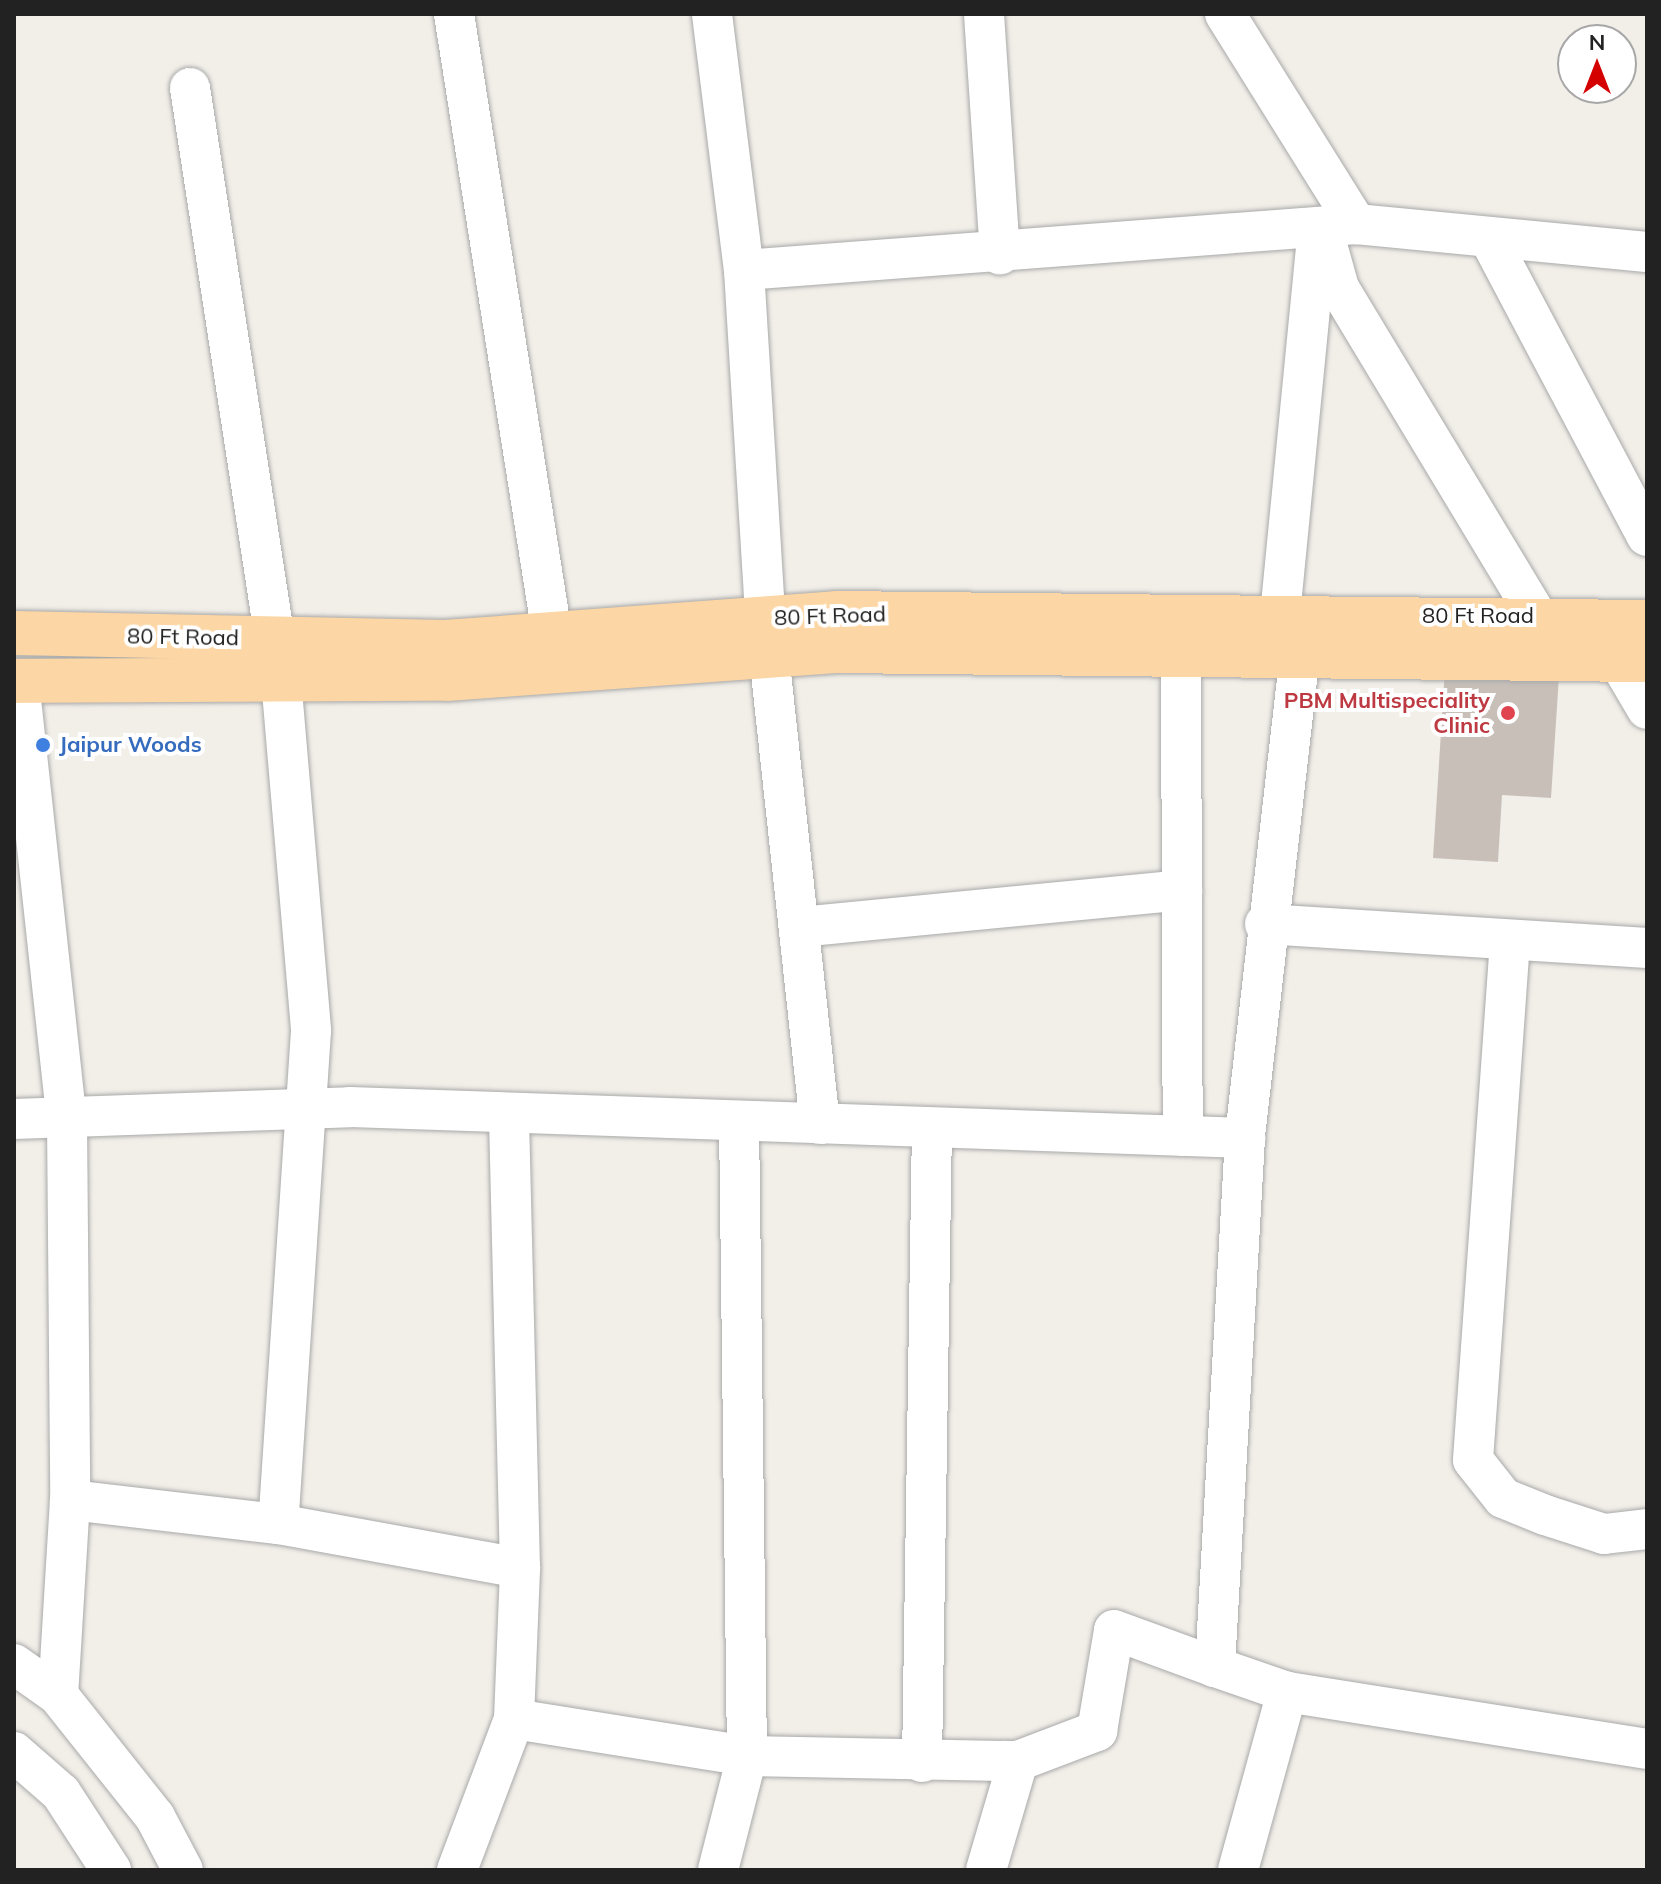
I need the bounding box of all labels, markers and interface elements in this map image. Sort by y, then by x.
north arrow [1557,24,1637,104]
text: N [1589,28,1605,56]
street label: 80 Ft Road [774,601,886,631]
street label: 80 Ft Road [1422,603,1534,629]
street label: 80 Ft Road [127,623,239,651]
place label: PBM Multispeciality Clinic [1284,687,1490,738]
marker: PBM Multispeciality Clinic [1497,702,1519,724]
place label: Jaipur Woods [59,732,202,758]
marker: Jaipur Woods [34,736,52,754]

